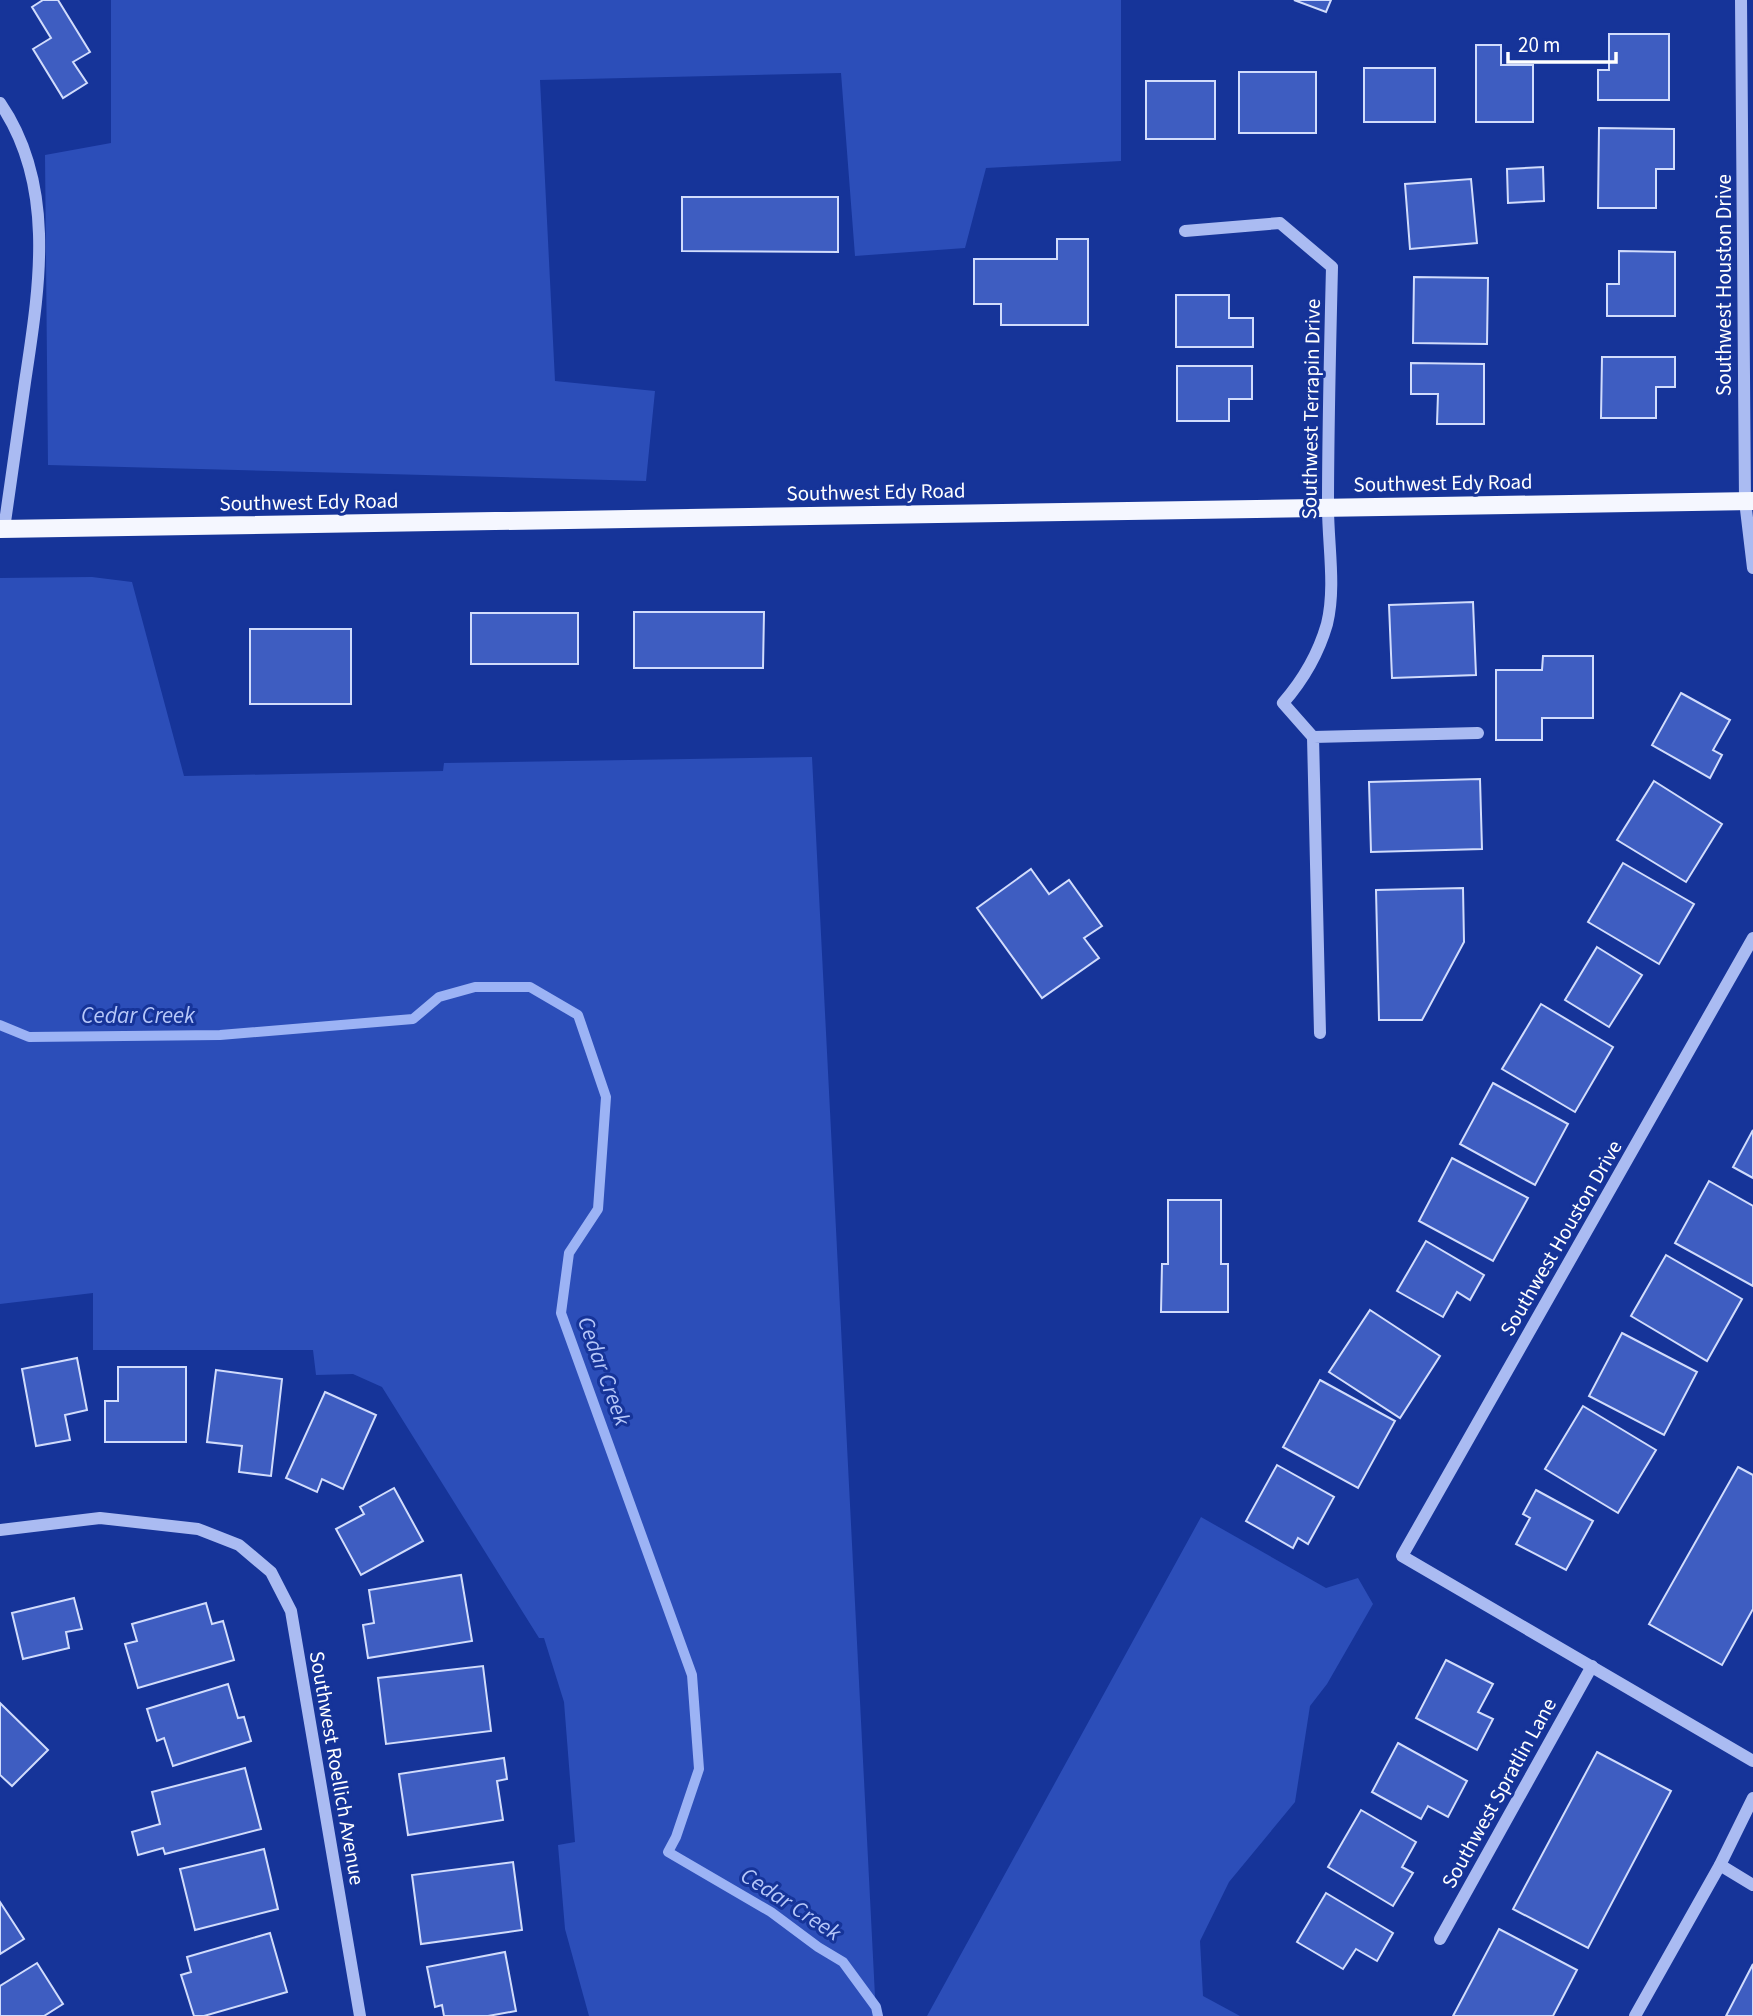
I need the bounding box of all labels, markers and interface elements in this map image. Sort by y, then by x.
scale bar [1508,21,1616,65]
text: 20 m [1518,30,1560,60]
street label: Southwest Houston Drive [1709,174,1739,396]
street label: Southwest Terrapin Drive [1294,298,1328,520]
street label: Southwest Edy Road [1353,466,1533,500]
street label: Southwest Edy Road [786,475,966,509]
street label: Southwest Edy Road [219,485,399,519]
water label: Cedar Creek [81,999,196,1032]
street label: Southwest Houston Drive [1493,1134,1629,1342]
water label: Cedar Creek [569,1312,639,1431]
street label: Southwest Roellich Avenue [302,1649,372,1887]
street label: Southwest Spratlin Lane [1434,1692,1564,1894]
water label: Cedar Creek [734,1859,849,1949]

